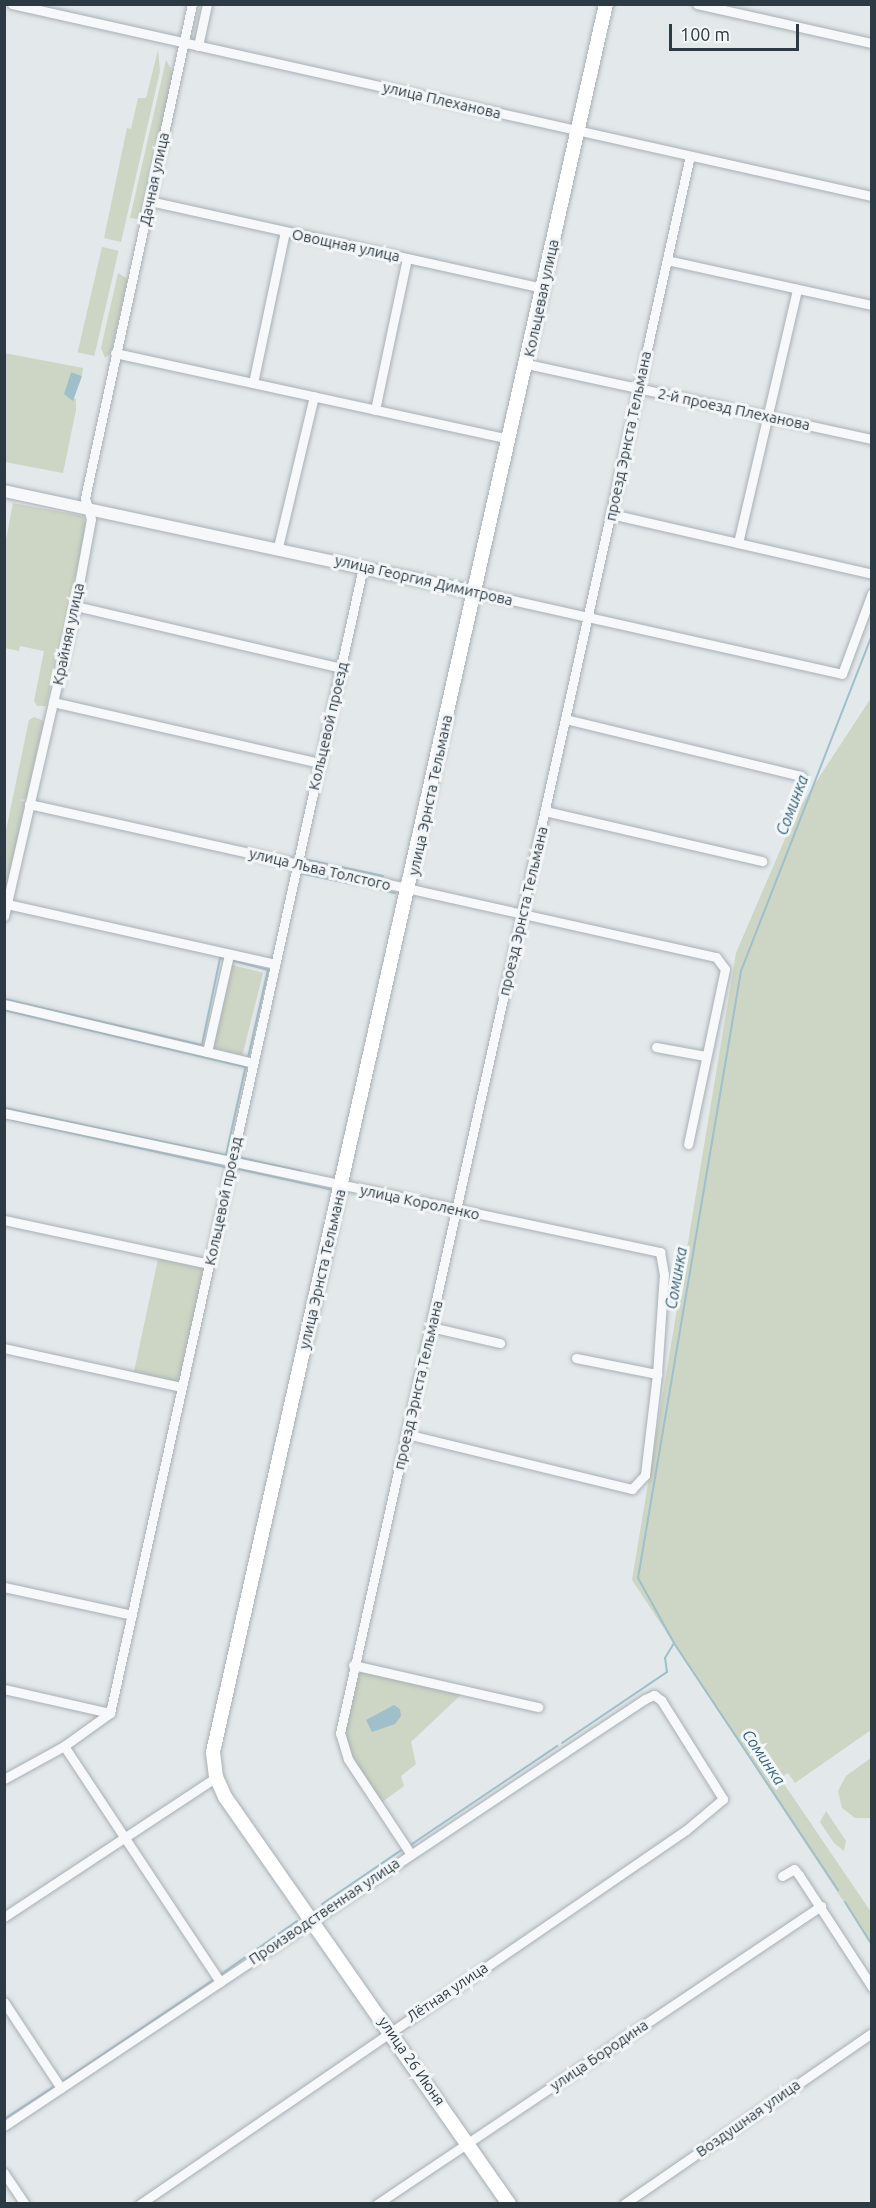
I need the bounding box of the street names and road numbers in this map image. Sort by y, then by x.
street label: улица Плеханова [381,78,503,122]
street label: Дачная улица [135,131,173,227]
street label: Овощная улица [290,225,402,265]
street label: Кольцевая улица [520,238,562,358]
street label: проезд Эрнста Тельмана [601,349,655,523]
street label: 2-й проезд Плеханова [656,384,812,434]
street label: улица Георгия Димитрова [333,551,515,609]
street label: Крайняя улица [48,581,88,687]
street label: Кольцевой проезд [304,660,352,792]
street label: улица Эрнста Тельмана [404,713,456,877]
street label: проезд Эрнста Тельмана [495,825,551,997]
street label: улица Льва Толстого [247,844,393,894]
street label: Кольцевой проезд [201,1135,245,1267]
street label: улица Короленко [359,1181,481,1223]
street label: улица Эрнста Тельмана [295,1187,349,1351]
street label: проезд Эрнста Тельмана [390,1299,446,1471]
street label: Производственная улица [245,1854,403,1968]
street label: Лётная улица [403,1958,491,2026]
street label: улица 26 Июня [375,2013,449,2109]
street label: улица Бородина [547,2016,651,2094]
street label: Воздушная улица [692,2075,804,2161]

